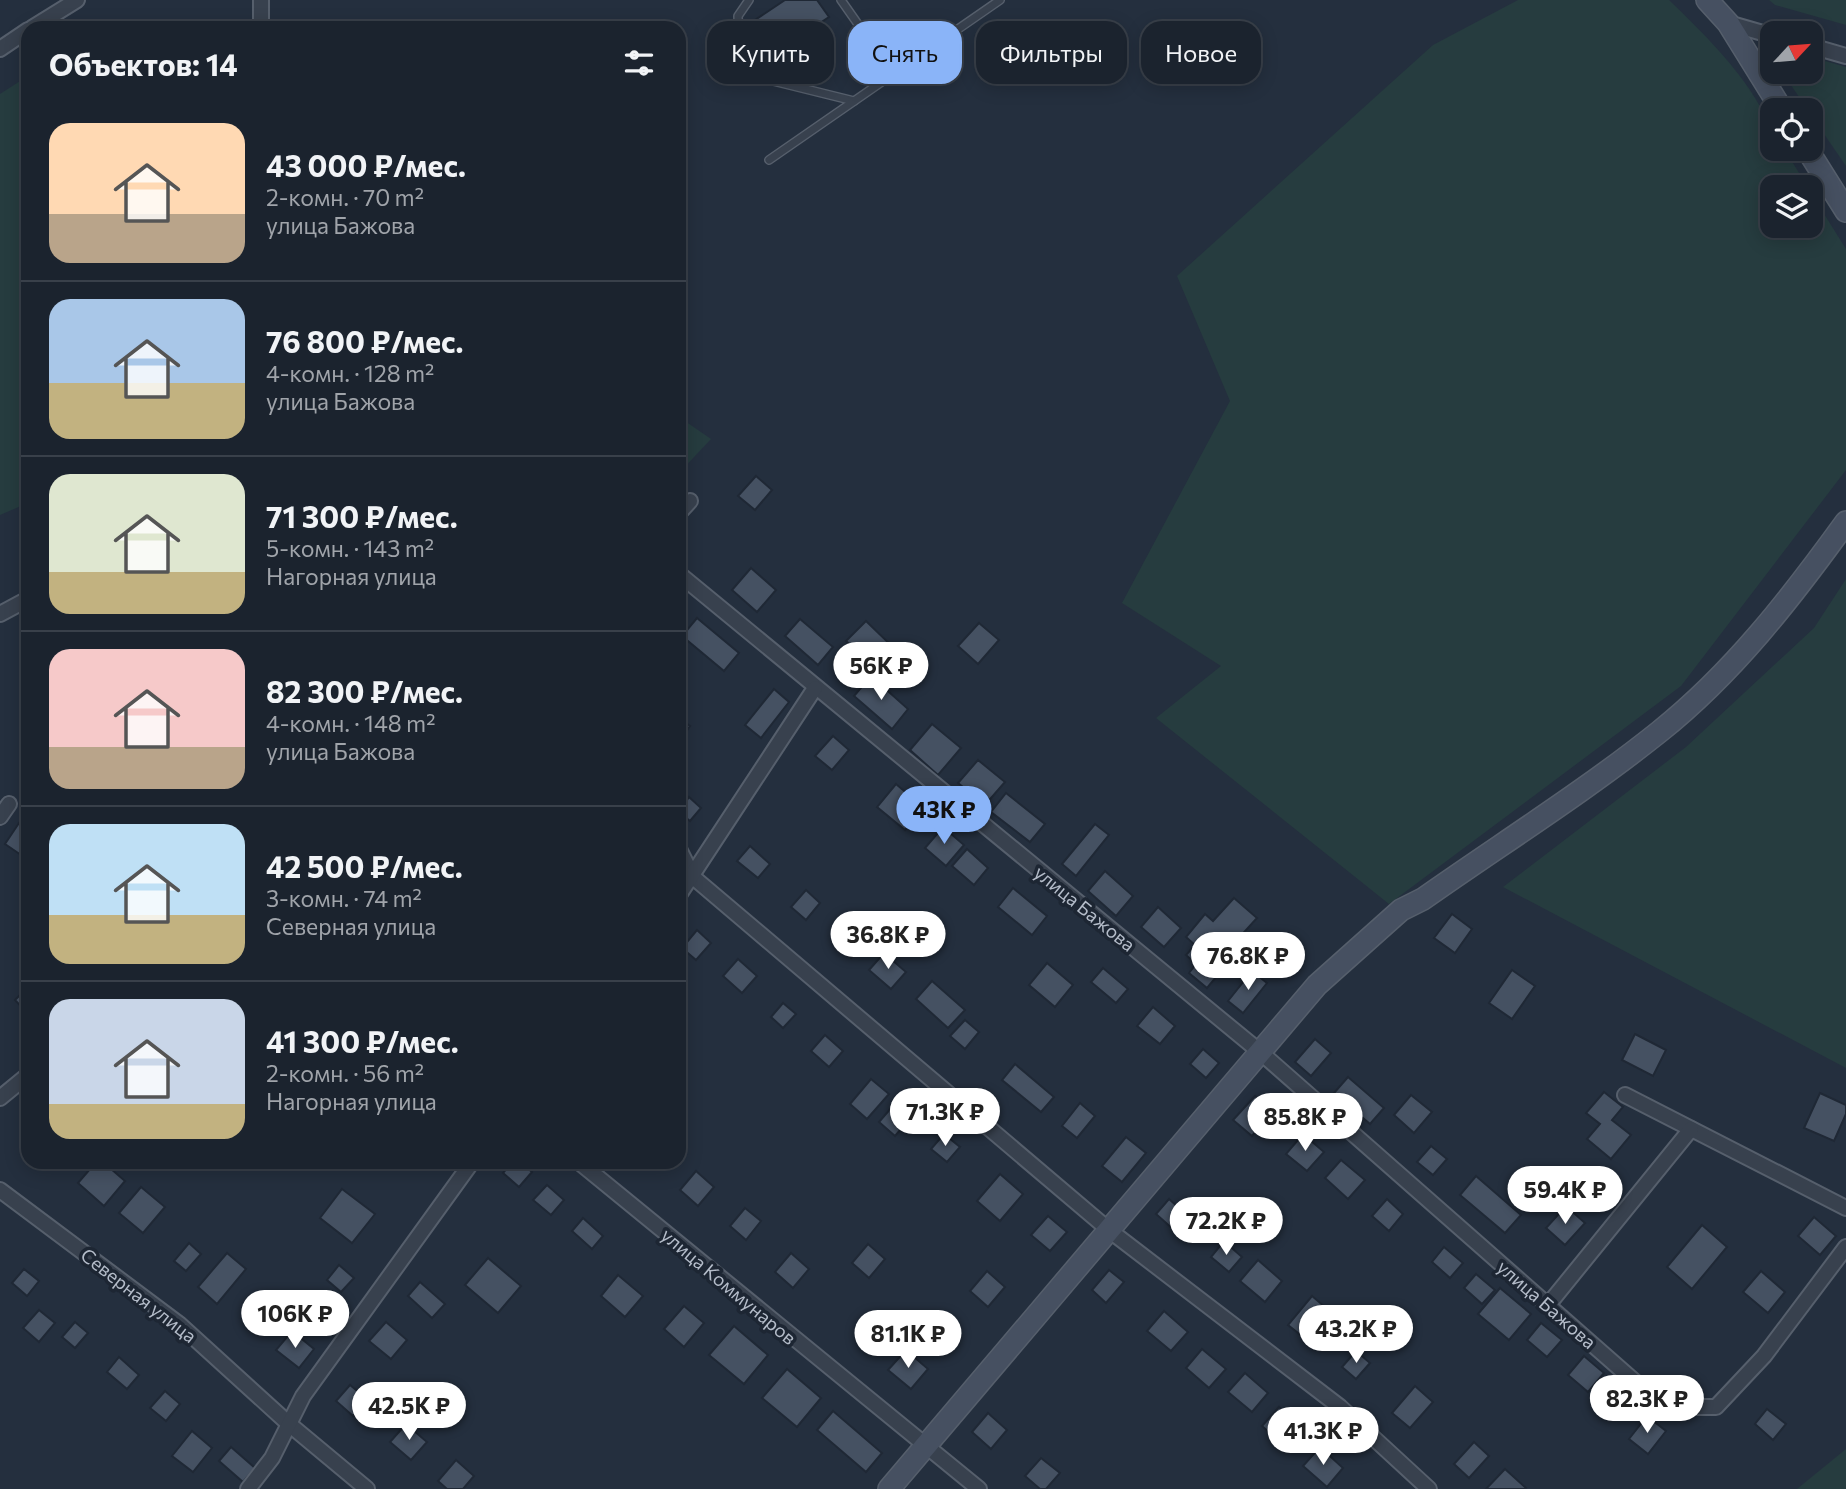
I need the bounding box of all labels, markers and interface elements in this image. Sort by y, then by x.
chip: Купить [707,21,834,84]
chip: Снять [848,21,962,84]
chip: Фильтры [976,21,1127,84]
chip: Новое [1141,21,1261,84]
north arrow [1760,21,1824,84]
map controls [1760,21,1823,238]
icon: filters [620,44,658,82]
text: Объектов: 14 [49,45,238,82]
button: locate [1760,98,1823,161]
text: 43 000 ₽/мес. [266,146,466,183]
icon: home [105,151,189,235]
button: layers [1760,175,1823,238]
text: 2-комн. · 70 m² [266,183,424,211]
text: улица Бажова [266,211,415,239]
text: 76 800 ₽/мес. [266,322,463,359]
icon: home [105,327,189,411]
text: 4-комн. · 128 m² [266,359,434,387]
text: улица Бажова [266,387,415,415]
text: 71 300 ₽/мес. [266,497,458,534]
icon: home [105,502,189,586]
text: 5-комн. · 143 m² [266,534,434,562]
text: Нагорная улица [266,562,437,590]
pin: 56K ₽ [832,642,930,702]
text: 56K ₽ [849,651,913,679]
text: 82 300 ₽/мес. [266,672,463,709]
icon: home [105,677,189,761]
text: 4-комн. · 148 m² [266,709,435,737]
text: улица Бажова [266,737,415,765]
pin: 43K ₽ [895,786,993,846]
text: 43K ₽ [912,795,976,823]
text: 42 500 ₽/мес. [266,847,463,884]
icon: home [105,852,189,936]
street label: улица Бажова [1030,860,1140,956]
text: 3-комн. · 74 m² [266,884,422,912]
text: Северная улица [266,912,436,940]
pin: 36.8K ₽ [823,912,953,971]
text: 36.8K ₽ [847,920,929,948]
pin: 76.8K ₽ [1183,932,1313,992]
text: 76.8K ₽ [1207,941,1289,969]
text: 41 300 ₽/мес. [266,1022,459,1059]
icon: home [105,1027,189,1111]
text: 2-комн. · 56 m² [266,1059,424,1087]
text: Нагорная улица [266,1087,437,1115]
pin: 71.3K ₽ [880,1088,1010,1148]
pin: 85.8K ₽ [1240,1094,1370,1153]
text: 71.3K ₽ [906,1097,984,1125]
text: 85.8K ₽ [1264,1102,1346,1130]
pin: 59.4K ₽ [1500,1166,1630,1226]
text: 59.4K ₽ [1524,1175,1606,1203]
pin: 72.2K ₽ [1161,1198,1291,1257]
text: 72.2K ₽ [1186,1206,1266,1234]
street label: улица Коммунаров [657,1223,801,1349]
street label: Северная улица [77,1243,201,1347]
street label: улица Бажова [1493,1255,1601,1353]
pin: 106K ₽ [238,1290,352,1350]
text: 106K ₽ [257,1299,333,1327]
pin: 43.2K ₽ [1291,1306,1421,1365]
pin: 81.1K ₽ [843,1310,973,1370]
text: 43.2K ₽ [1315,1314,1397,1342]
text: 81.1K ₽ [870,1319,946,1347]
pin: 82.3K ₽ [1582,1376,1712,1435]
pin: 42.5K ₽ [344,1382,474,1442]
text: 82.3K ₽ [1606,1384,1688,1412]
text: 42.5K ₽ [368,1391,450,1419]
pin: 41.3K ₽ [1258,1408,1388,1467]
text: 41.3K ₽ [1284,1416,1362,1444]

